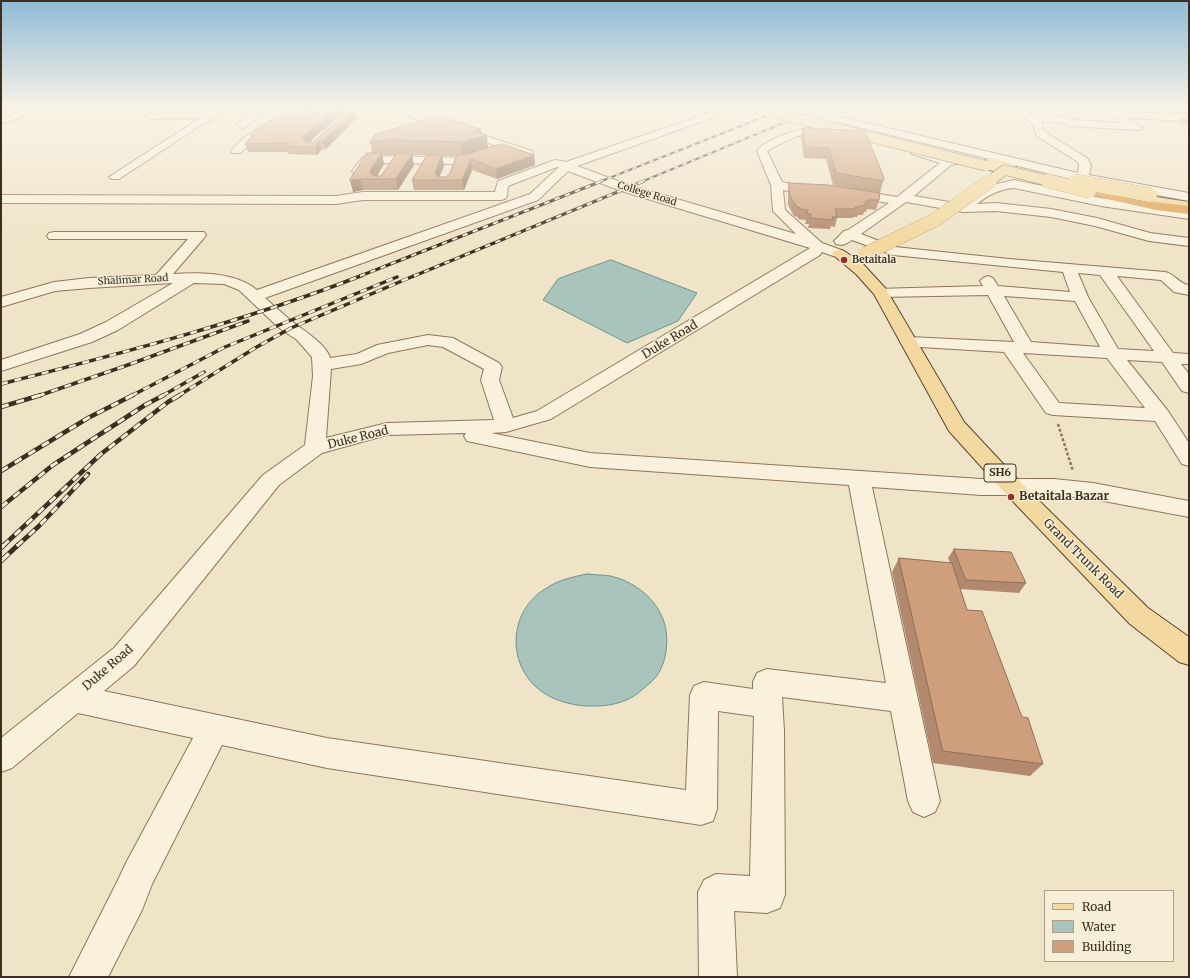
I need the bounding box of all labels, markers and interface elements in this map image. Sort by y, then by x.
street label: College Road [616,179,678,209]
place label: Betaitala [852,254,896,266]
marker: Betaitala [839,255,849,265]
street label: Shalimar Road [97,272,169,288]
street label: Duke Road [640,318,700,362]
street label: Duke Road [326,423,390,453]
road number: SH6 [984,464,1016,482]
place label: Betaitala Bazar [1019,490,1109,504]
marker: Betaitala Bazar [1006,492,1016,502]
street label: Grand Trunk Road [1040,516,1126,602]
street label: Duke Road [80,642,136,694]
legend [1044,890,1174,962]
text: Road [1082,899,1111,914]
text: Water [1082,919,1116,934]
text: Building [1082,939,1131,954]

